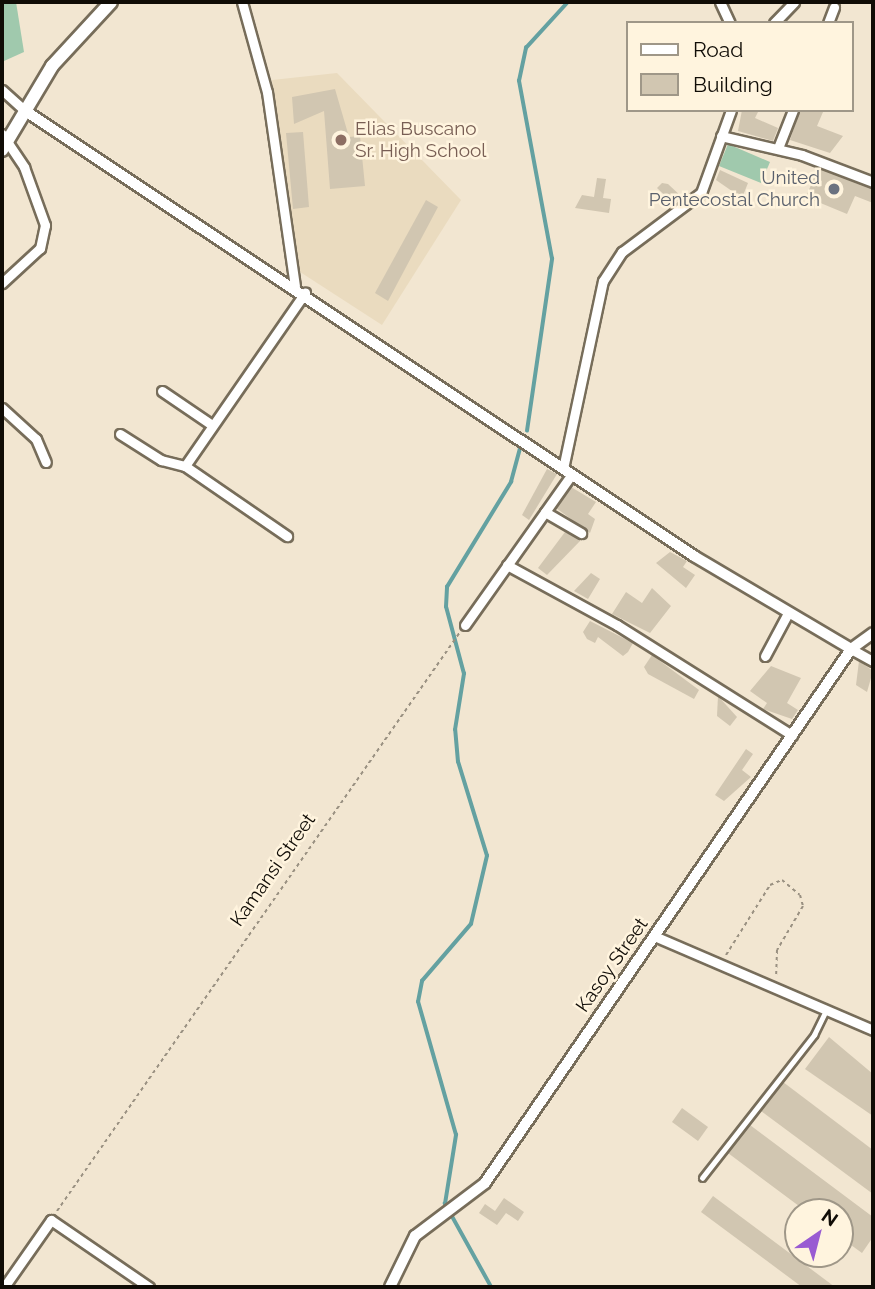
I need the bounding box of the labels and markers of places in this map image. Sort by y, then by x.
place label: Elias Buscano Sr. High School [355,118,486,162]
marker: Elias Buscano Sr. High School [333,132,349,148]
place label: United Pentecostal Church [648,167,820,211]
marker: United Pentecostal Church [826,181,842,197]

